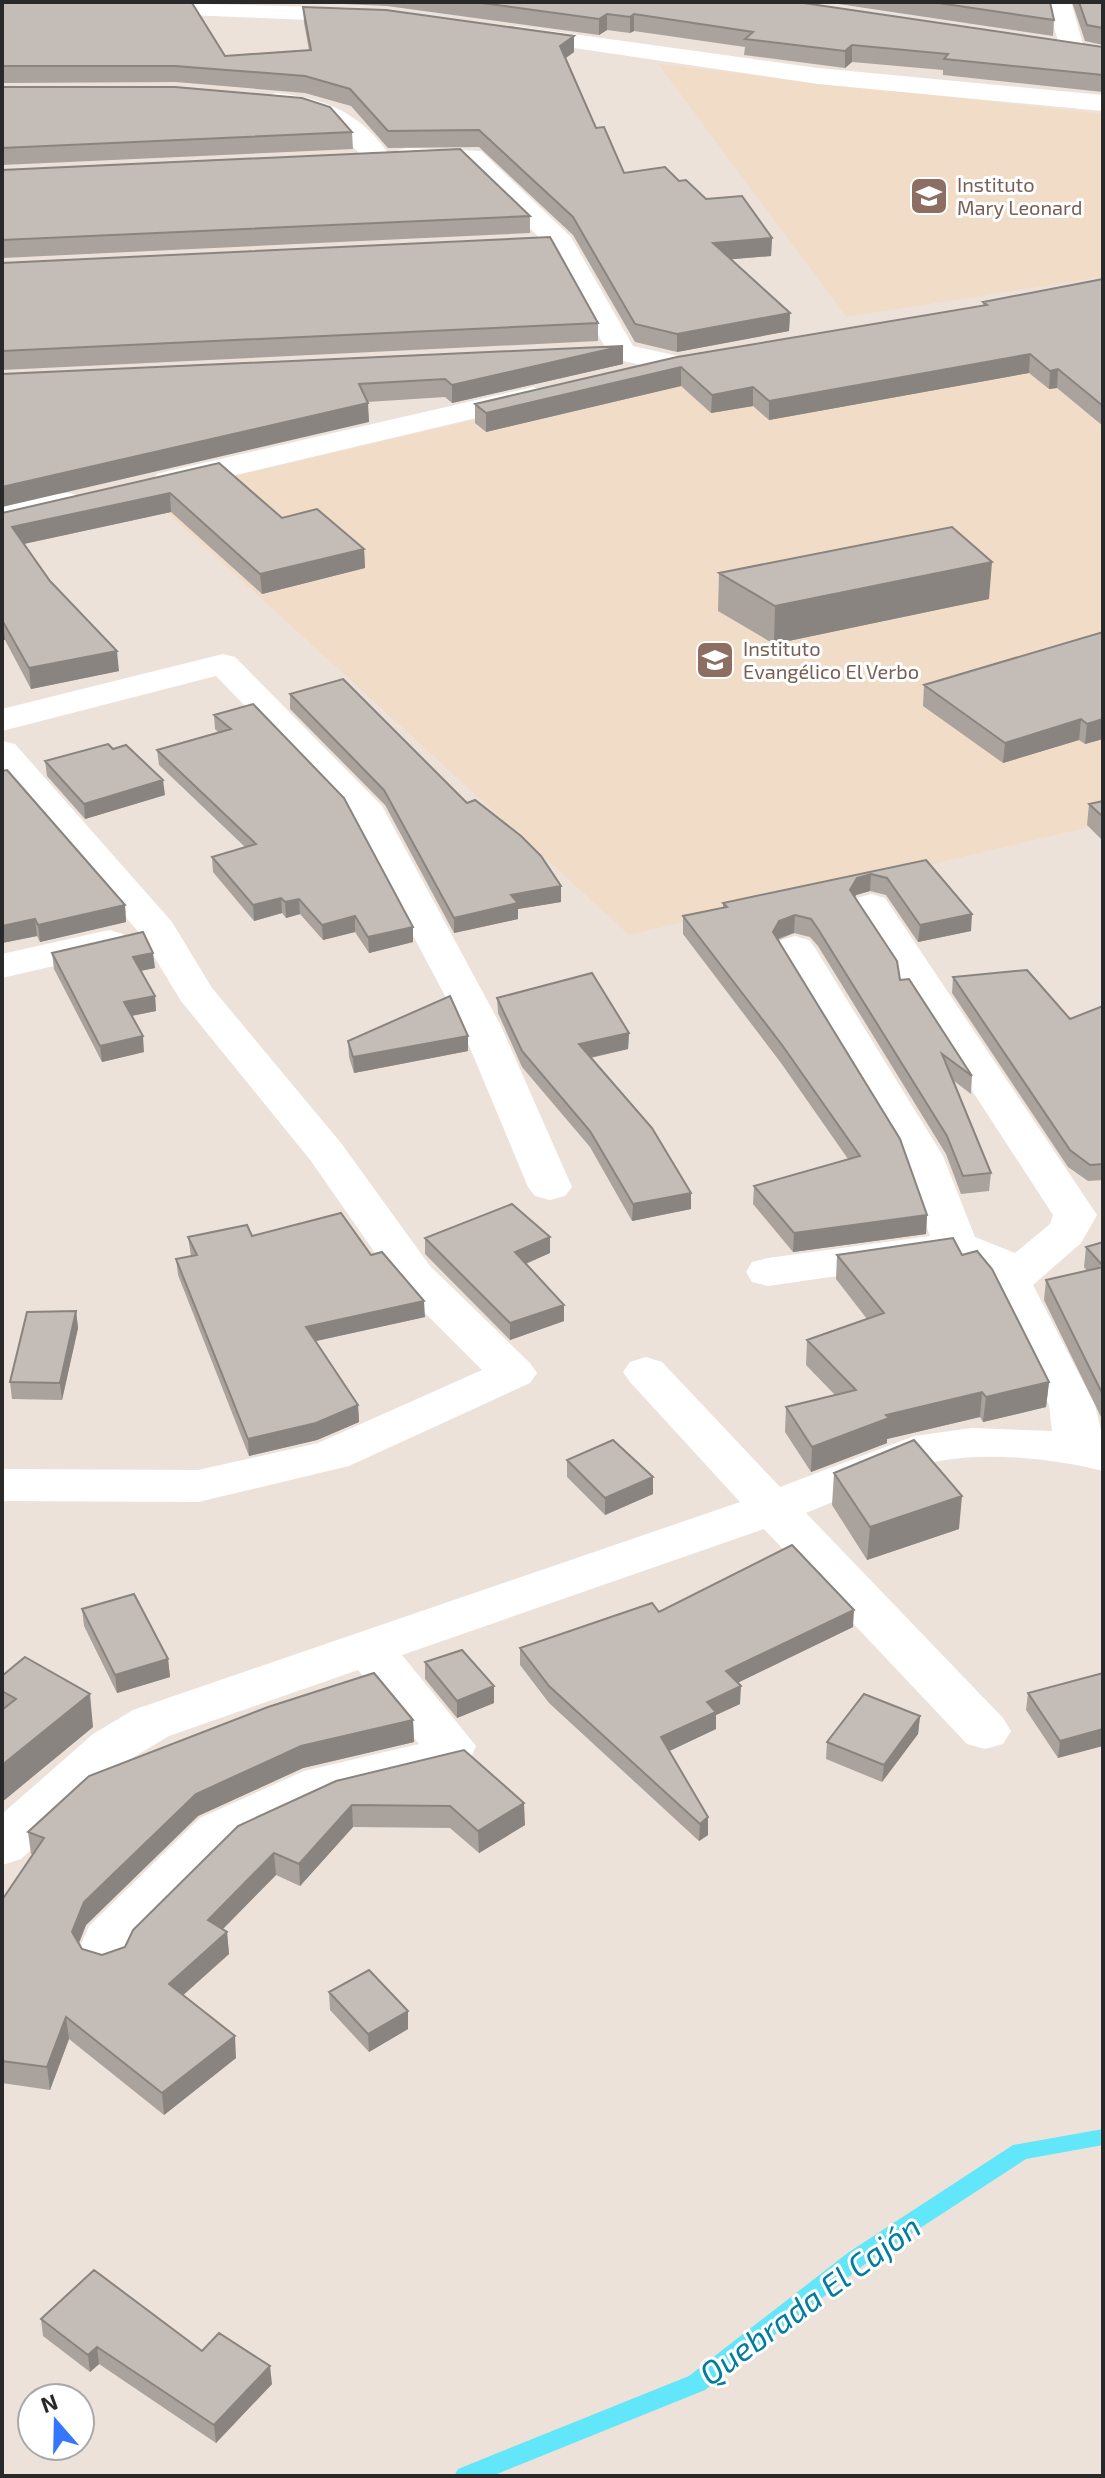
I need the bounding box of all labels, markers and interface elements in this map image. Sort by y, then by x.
place label: Instituto Mary Leonard [957,172,1082,219]
school or university icon: Instituto Mary Leonard [908,175,950,217]
place label: Instituto Evangélico El Verbo [743,636,919,683]
school or university icon: Instituto Evangélico El Verbo [694,639,736,681]
water label: Quebrada El Cajón [691,2206,927,2393]
north arrow [16,2382,96,2462]
text: N [37,2387,61,2417]

